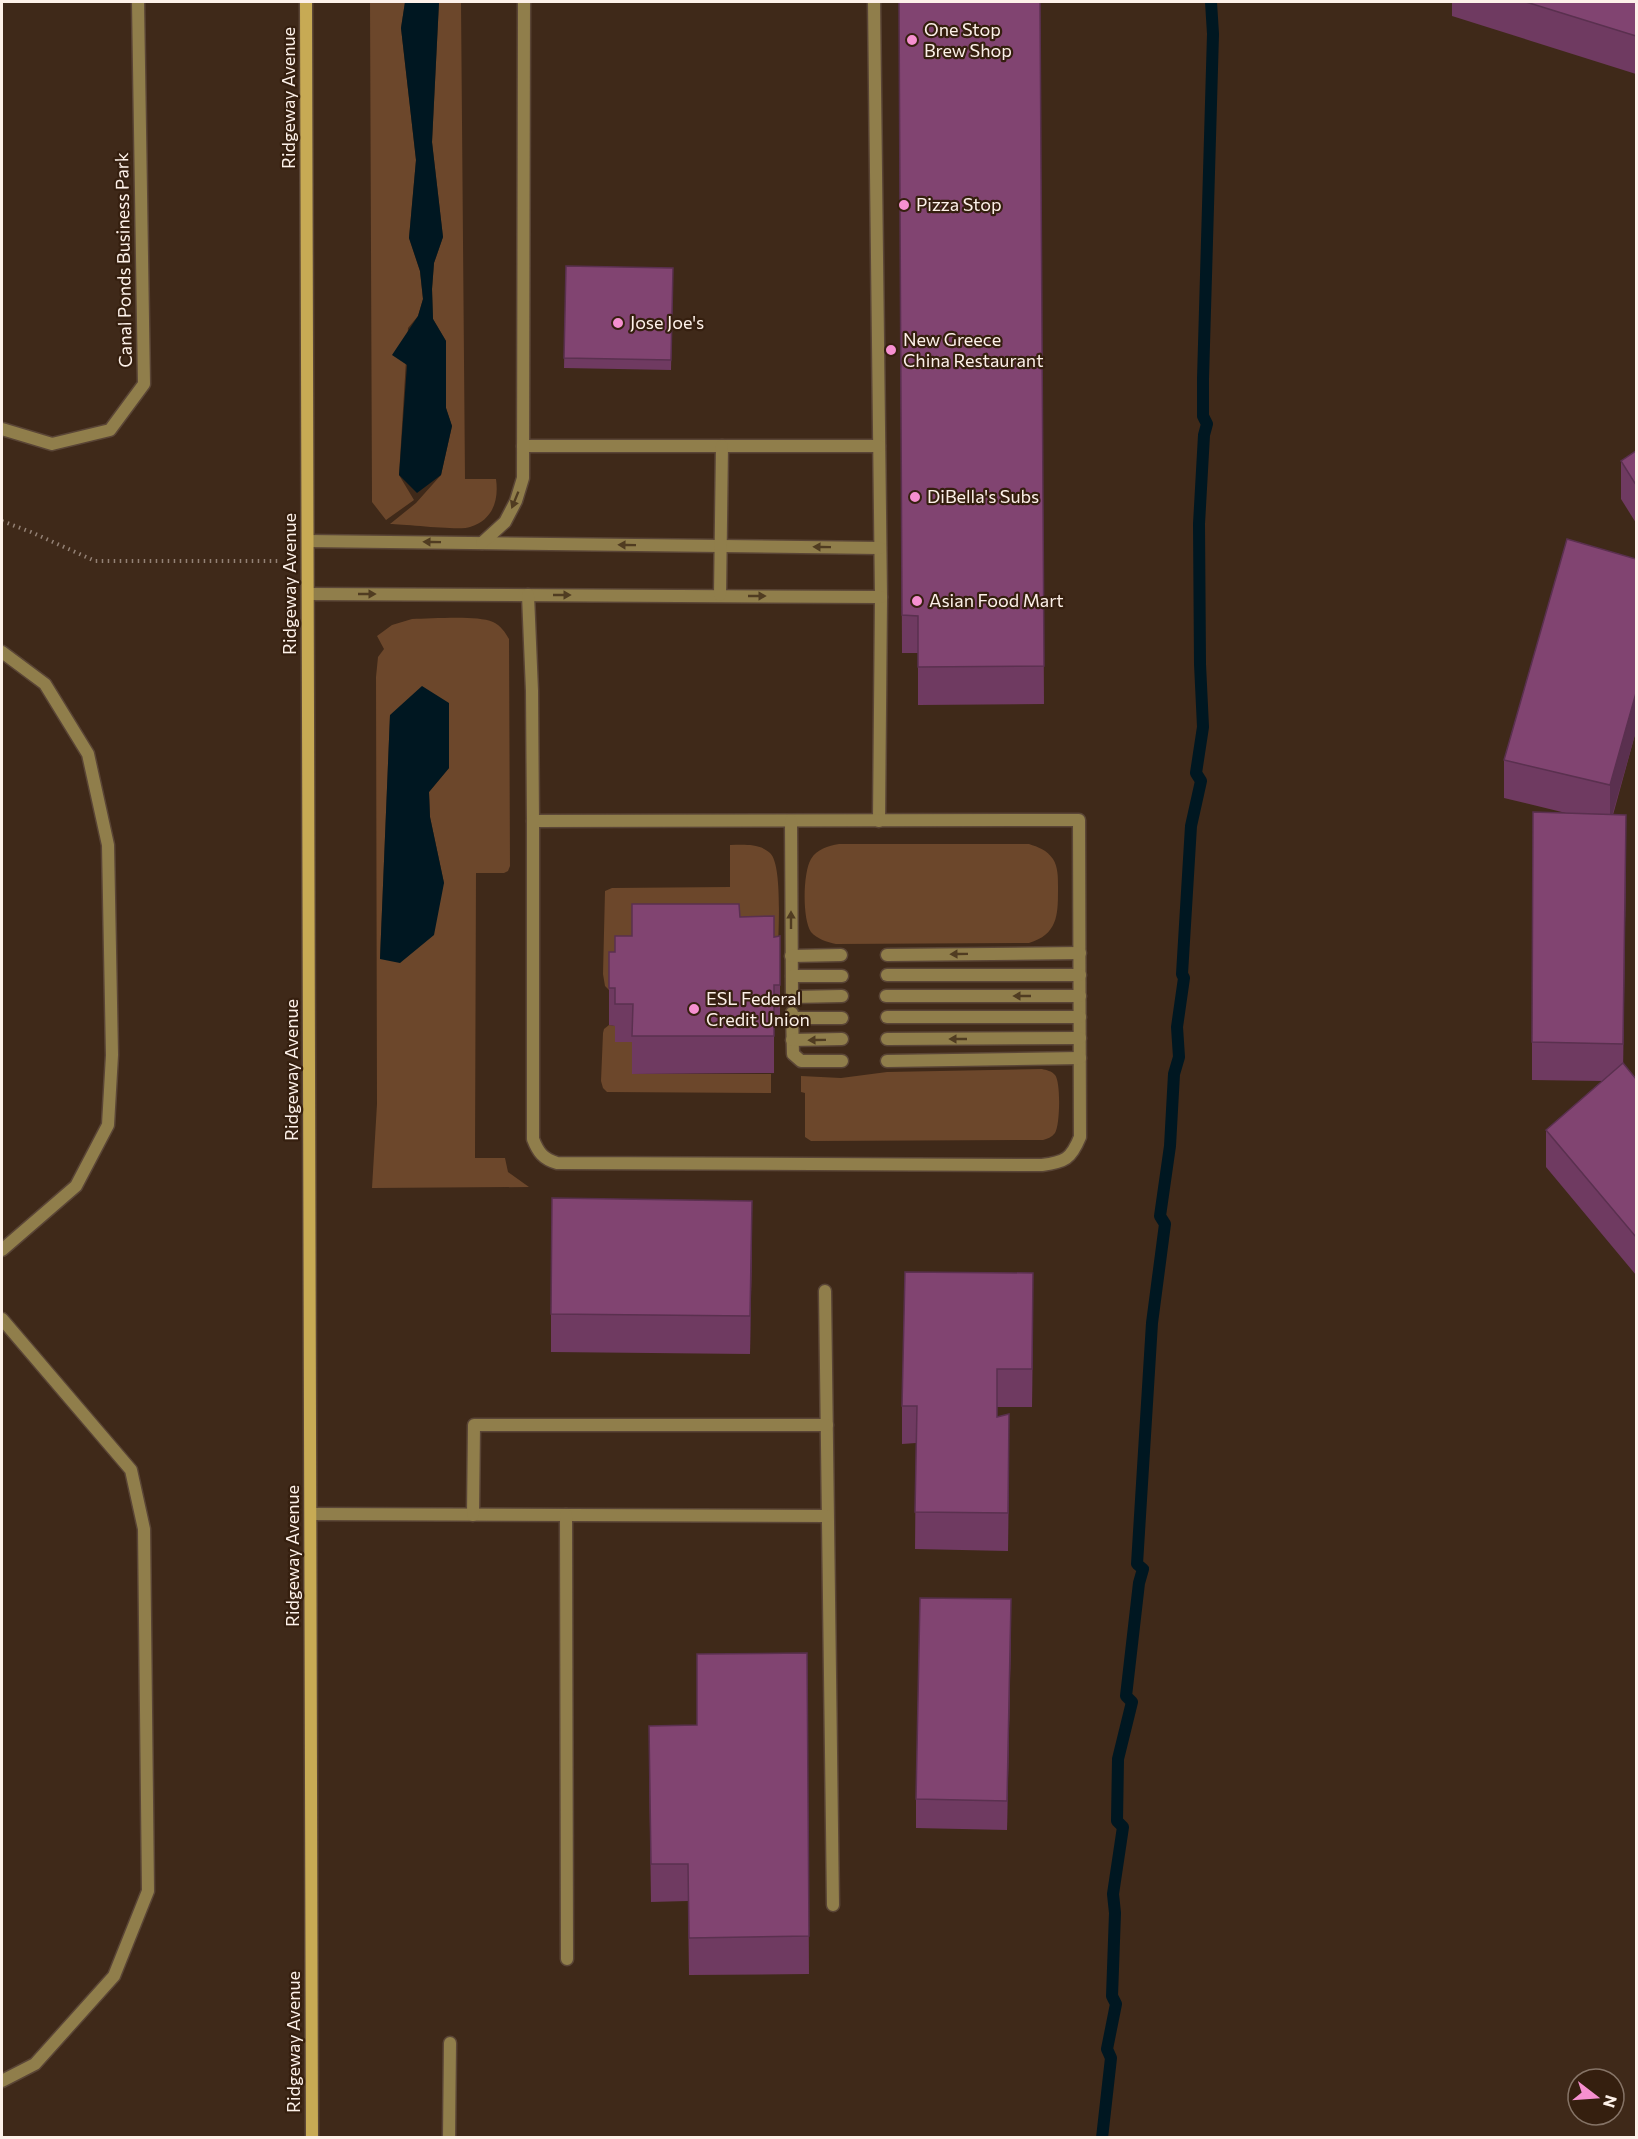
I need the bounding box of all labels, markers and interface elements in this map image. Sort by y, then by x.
place label: One Stop Brew Shop [924,18,1012,61]
street label: Ridgeway Avenue [277,27,299,169]
marker: One Stop Brew Shop [905,33,919,47]
street label: Canal Ponds Business Park [110,152,136,368]
place label: Pizza Stop [916,193,1002,215]
marker: Pizza Stop [897,198,911,212]
place label: Jose Joe's [630,311,704,333]
marker: Jose Joe's [611,316,625,330]
place label: New Greece China Restaurant [903,328,1044,371]
marker: New Greece China Restaurant [884,343,898,357]
place label: DiBella's Subs [927,485,1039,507]
marker: DiBella's Subs [908,490,922,504]
one-way arrow [510,491,519,509]
street label: Ridgeway Avenue [278,513,300,655]
one-way arrow [422,538,441,547]
one-way arrow [617,540,636,550]
one-way arrow [812,542,831,552]
one-way arrow [357,589,376,599]
place label: Asian Food Mart [929,589,1064,611]
one-way arrow [552,590,571,600]
one-way arrow [747,591,766,601]
marker: Asian Food Mart [910,594,924,608]
one-way arrow [786,910,796,929]
one-way arrow [949,949,968,959]
place label: ESL Federal Credit Union [706,987,810,1030]
one-way arrow [1012,991,1031,1001]
street label: Ridgeway Avenue [280,999,302,1141]
marker: ESL Federal Credit Union [687,1002,701,1016]
one-way arrow [949,1034,968,1044]
one-way arrow [807,1035,826,1045]
street label: Ridgeway Avenue [281,1485,303,1627]
street label: Ridgeway Avenue [282,1971,304,2113]
north arrow [1566,2067,1626,2127]
text: N [1600,2093,1622,2110]

